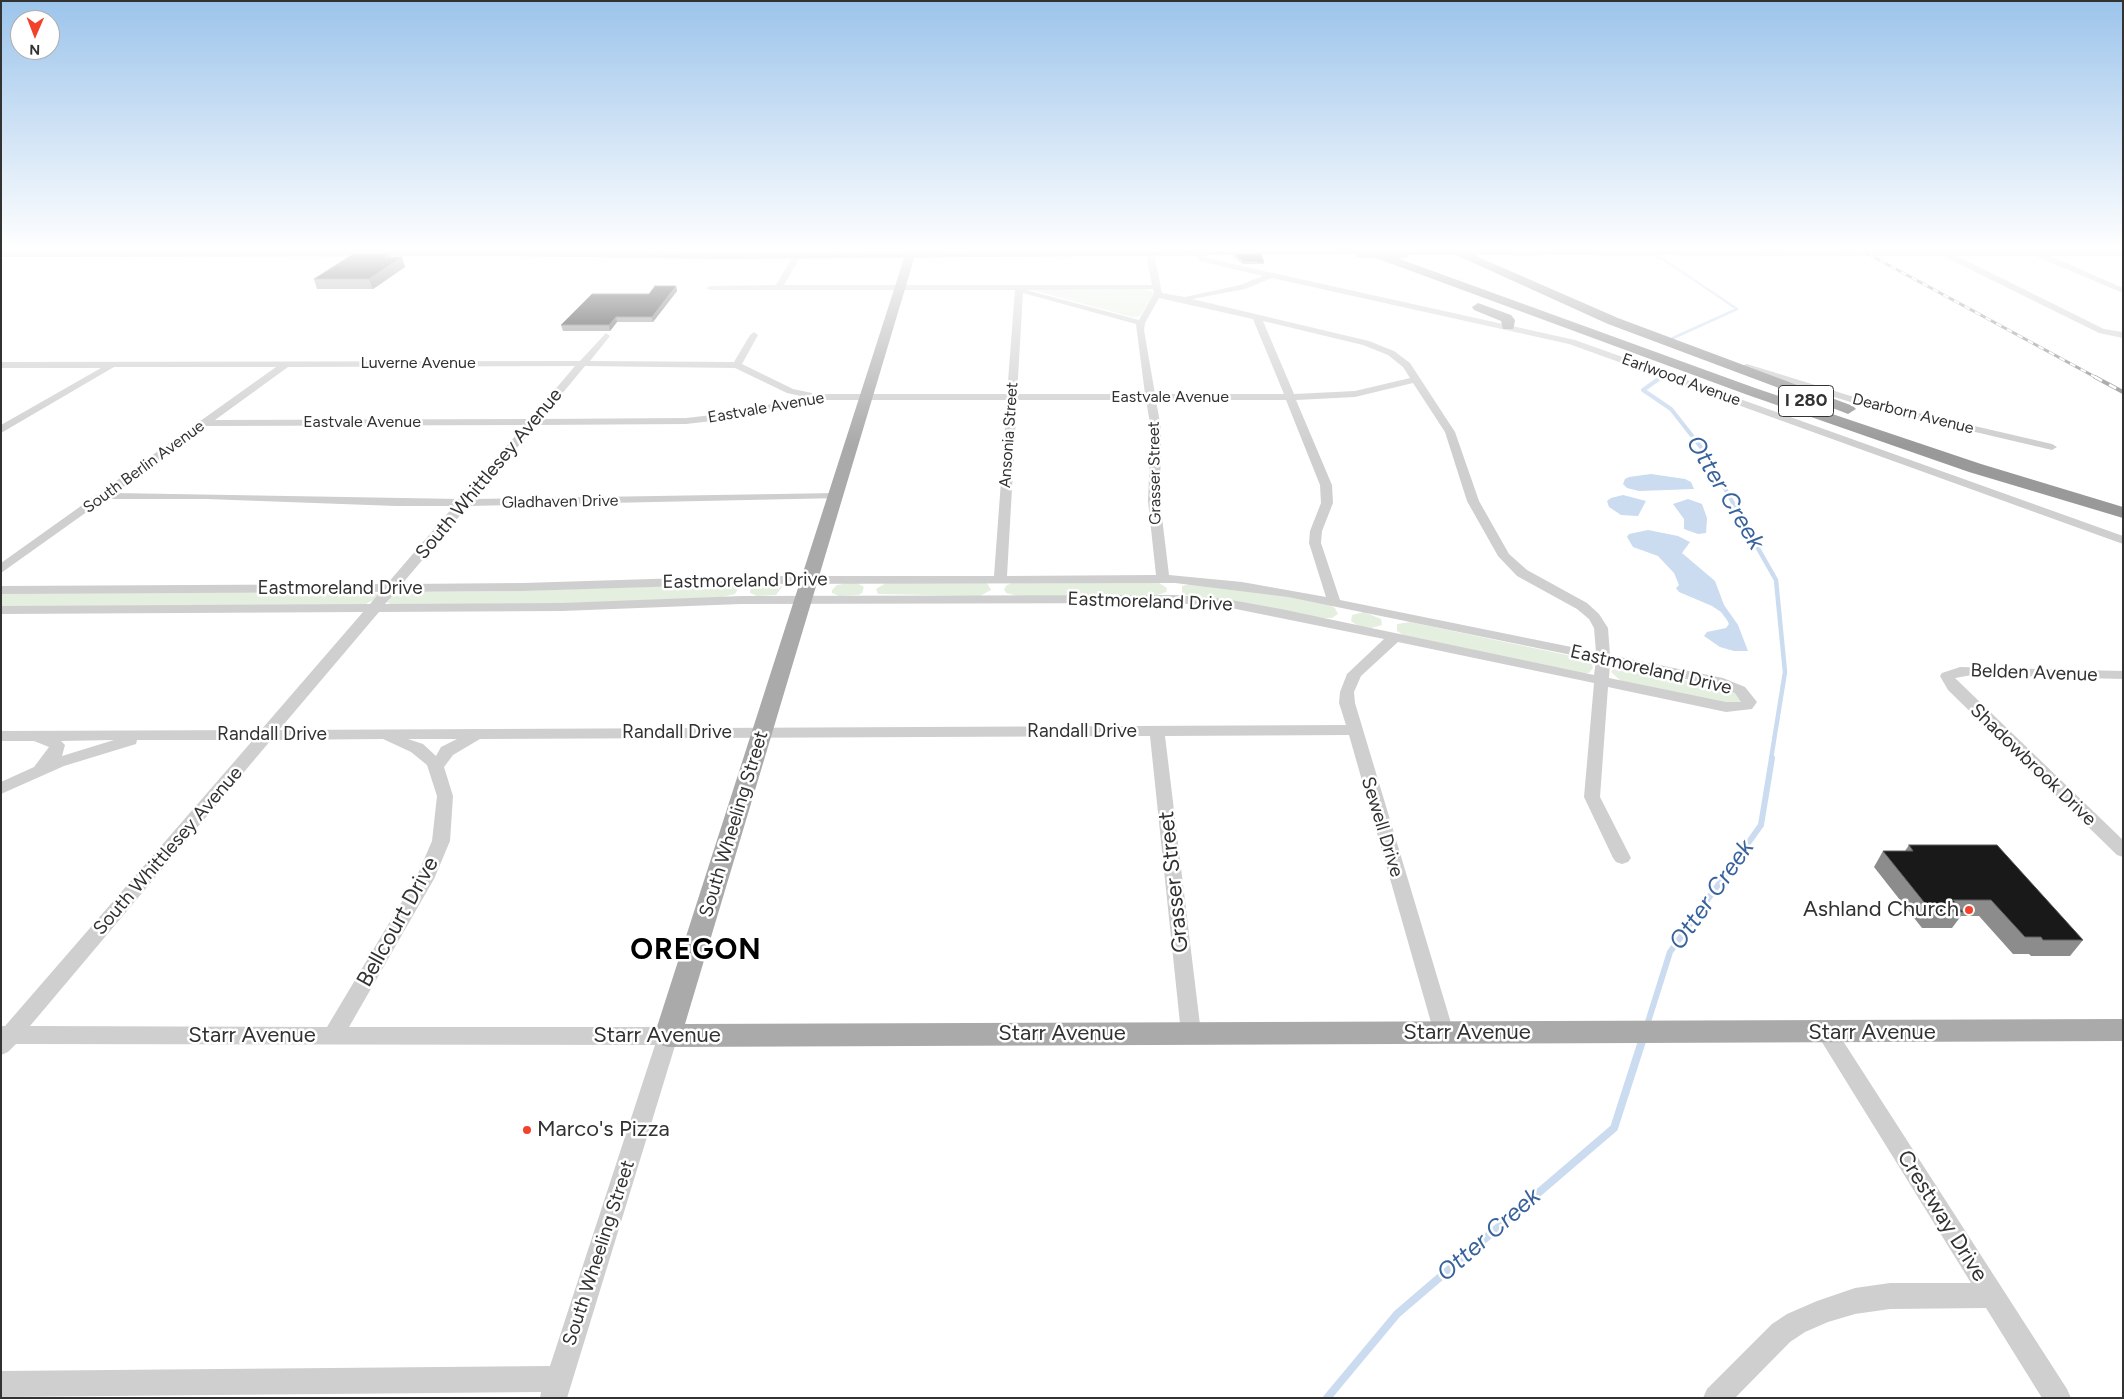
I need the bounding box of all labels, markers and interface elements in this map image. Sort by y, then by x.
north arrow [10,10,60,60]
text: N [29,41,40,58]
street label: Earlwood Avenue [1619,350,1743,410]
street label: Luverne Avenue [360,353,476,373]
street label: Ansonia Street [996,381,1022,489]
street label: South Whittlesey Avenue [411,384,567,564]
road number: I 280 [1778,386,1834,416]
street label: Eastvale Avenue [1111,387,1229,407]
street label: Eastvale Avenue [706,388,826,428]
street label: Dearborn Avenue [1850,390,1976,438]
street label: Eastvale Avenue [303,412,421,432]
street label: South Berlin Avenue [80,417,208,517]
street label: Grasser Street [1144,421,1166,525]
water label: Otter Creek [1680,431,1770,555]
street label: Gladhaven Drive [501,491,619,513]
street label: Eastmoreland Drive [662,568,828,594]
street label: Eastmoreland Drive [257,577,423,599]
street label: Eastmoreland Drive [1067,588,1233,616]
street label: Eastmoreland Drive [1568,640,1734,700]
street label: Belden Avenue [1970,659,2098,687]
street label: Shadowbrook Drive [1965,699,2101,831]
street label: Randall Drive [1027,720,1137,742]
street label: Randall Drive [622,721,732,743]
street label: Randall Drive [217,723,327,745]
street label: South Wheeling Street [695,728,773,920]
street label: South Whittlesey Avenue [89,762,247,940]
street label: Sewell Drive [1356,774,1408,880]
street label: Grasser Street [1153,810,1195,954]
water label: Otter Creek [1664,834,1760,956]
street label: Bellcourt Drive [352,853,444,991]
place label: Ashland Church [1803,897,1959,923]
marker: Ashland Church [1963,904,1975,916]
district label: OREGON [630,934,762,968]
street label: Starr Avenue [1403,1020,1531,1046]
street label: Starr Avenue [1808,1020,1936,1046]
street label: Starr Avenue [998,1021,1126,1047]
street label: Starr Avenue [188,1023,316,1049]
street label: Starr Avenue [593,1023,721,1049]
place label: Marco's Pizza [537,1117,670,1143]
marker: Marco's Pizza [521,1124,533,1136]
street label: Crestway Drive [1891,1145,1993,1287]
street label: South Wheeling Street [558,1157,640,1349]
water label: Otter Creek [1431,1182,1547,1288]

